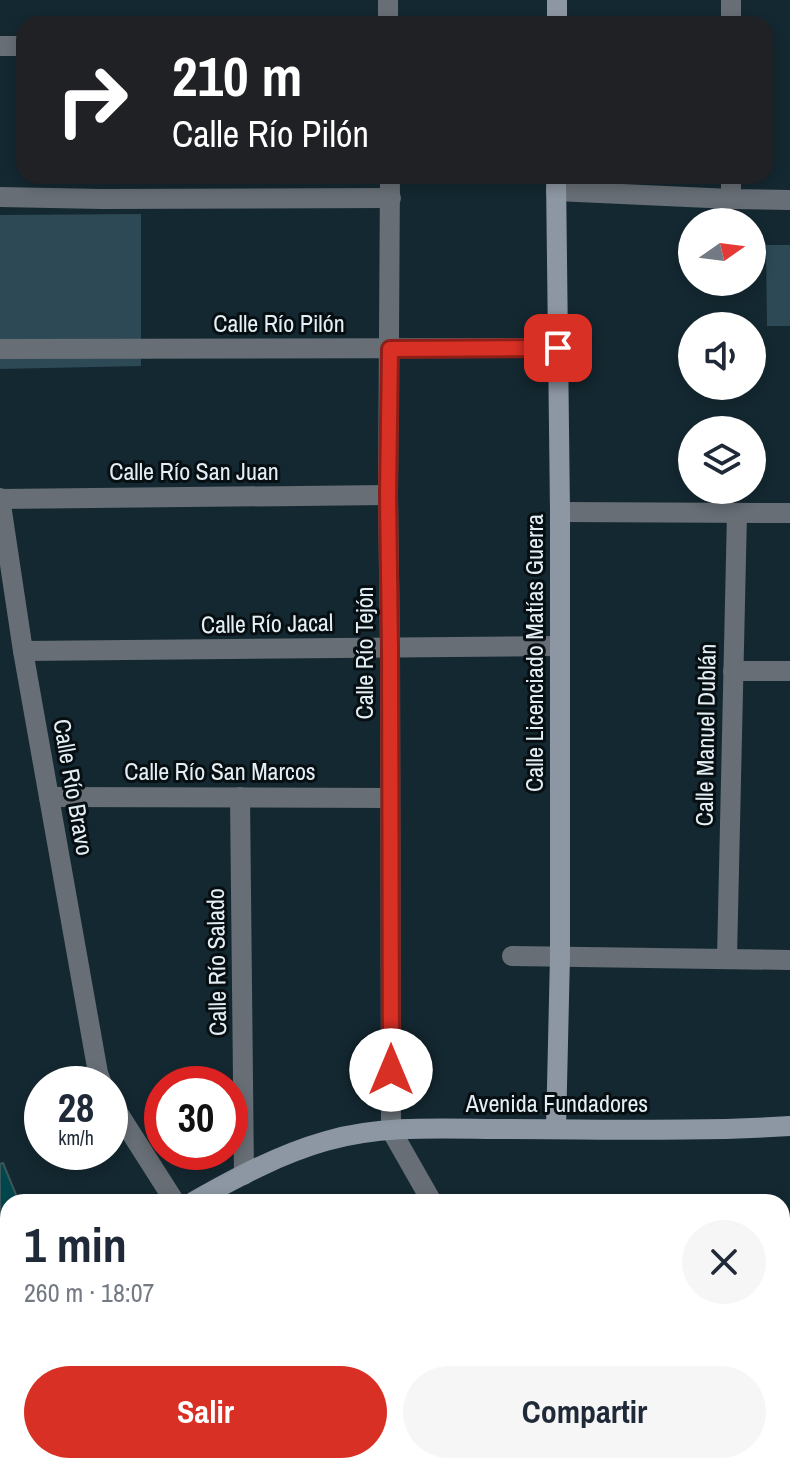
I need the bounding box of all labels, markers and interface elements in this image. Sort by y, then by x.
text: 210 m [172,38,302,113]
icon: right [40,48,144,152]
text: Calle Río Pilón [172,110,369,158]
north arrow [678,208,766,296]
map controls [678,208,766,504]
street label: Calle Río Pilón [213,307,345,339]
button: sound [678,312,766,400]
pin [524,314,592,382]
icon: arrive [536,326,580,370]
button: layers [678,416,766,504]
street label: Calle Río San Juan [109,455,279,487]
street label: Calle Licenciado Matías Guerra [518,514,550,792]
street label: Calle Río Tejón [348,586,380,720]
street label: Calle Río Jacal [201,606,333,640]
street label: Calle Manuel Dublán [687,643,723,827]
street label: Calle Río Bravo [46,716,102,858]
street label: Calle Río San Marcos [124,755,316,787]
street label: Calle Río Salado [199,888,233,1036]
position arrow [349,1028,433,1112]
speed limit sign: 30 [144,1066,248,1170]
text: 28 [58,1081,94,1134]
street label: Avenida Fundadores [465,1087,648,1119]
text: km/h [58,1124,94,1151]
text: 1 min [24,1212,127,1277]
button: close [682,1220,766,1304]
text: 260 m · 18:07 [24,1275,154,1310]
button: Salir [24,1366,387,1458]
button: Compartir [403,1366,766,1458]

